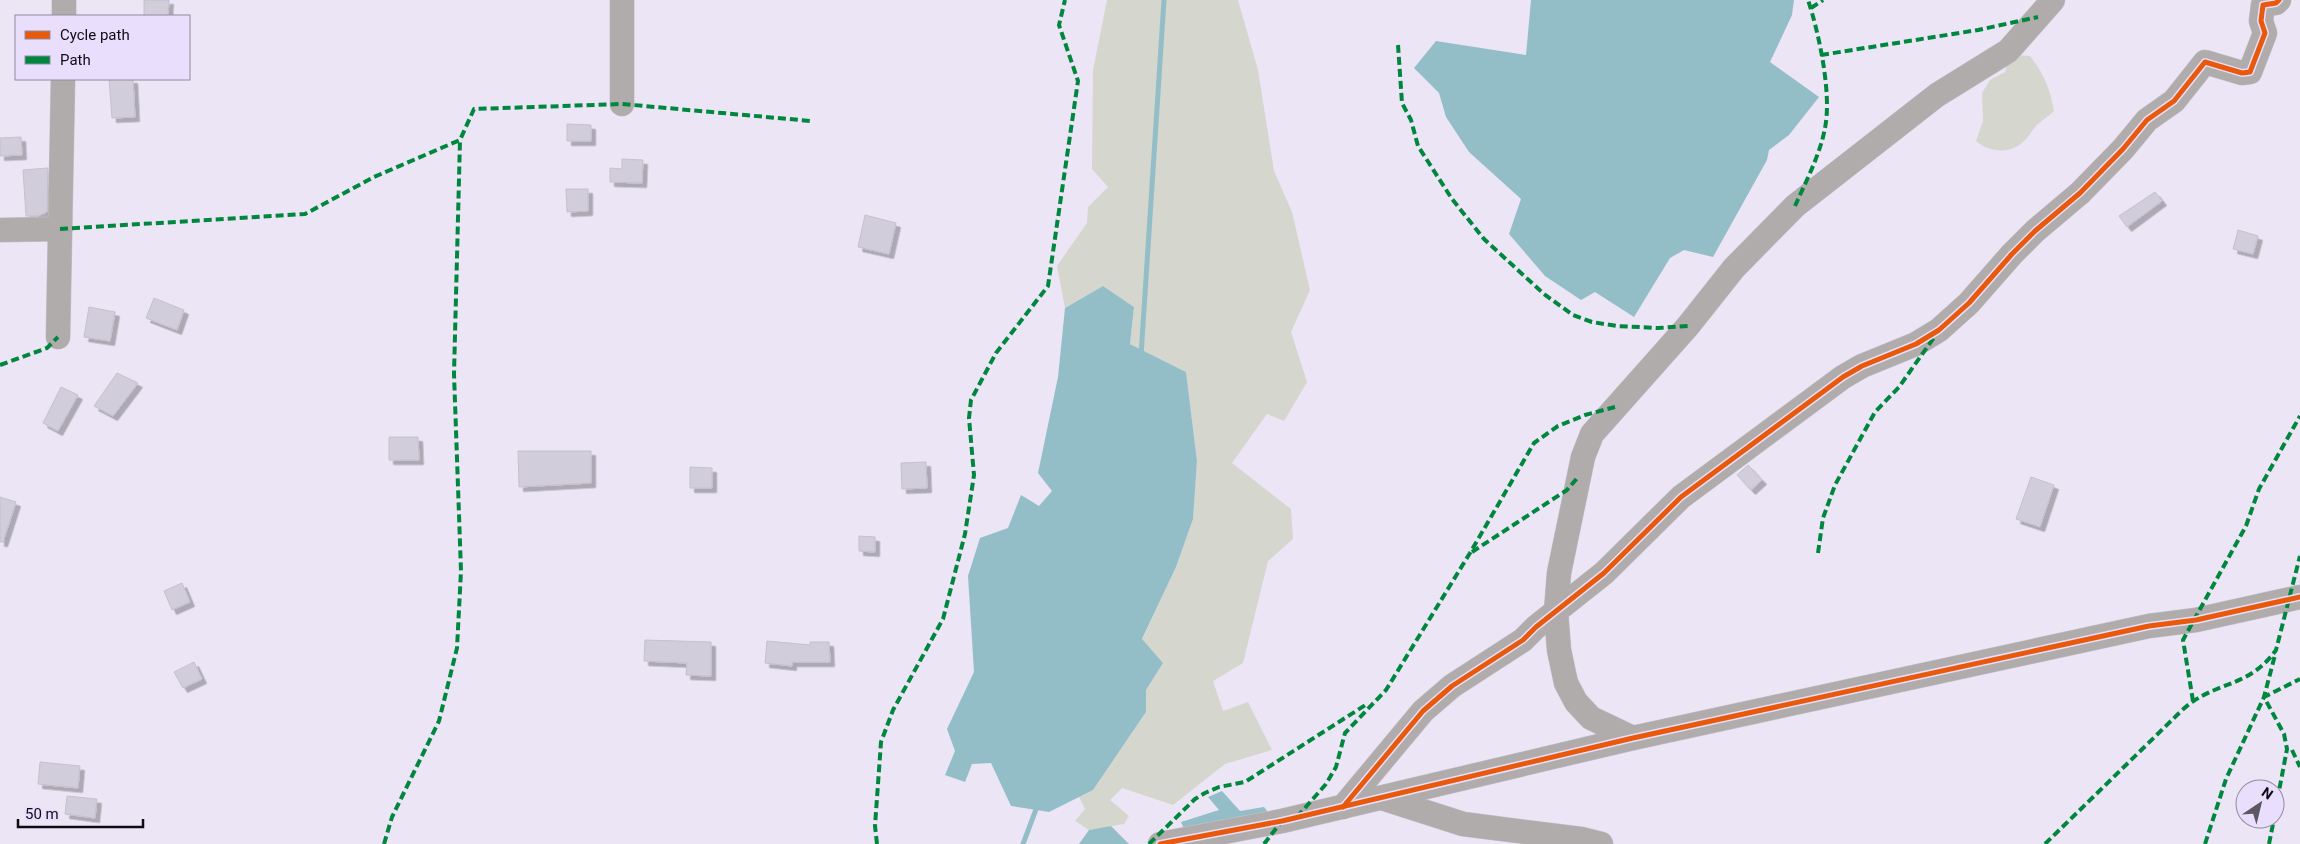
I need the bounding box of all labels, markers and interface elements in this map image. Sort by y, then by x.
legend [15,15,190,80]
text: Cycle path [60,26,130,44]
text: Path [60,51,91,69]
north arrow [2235,779,2285,829]
text: N [2259,784,2276,803]
scale bar [18,796,142,828]
text: 50 m [25,805,59,823]

